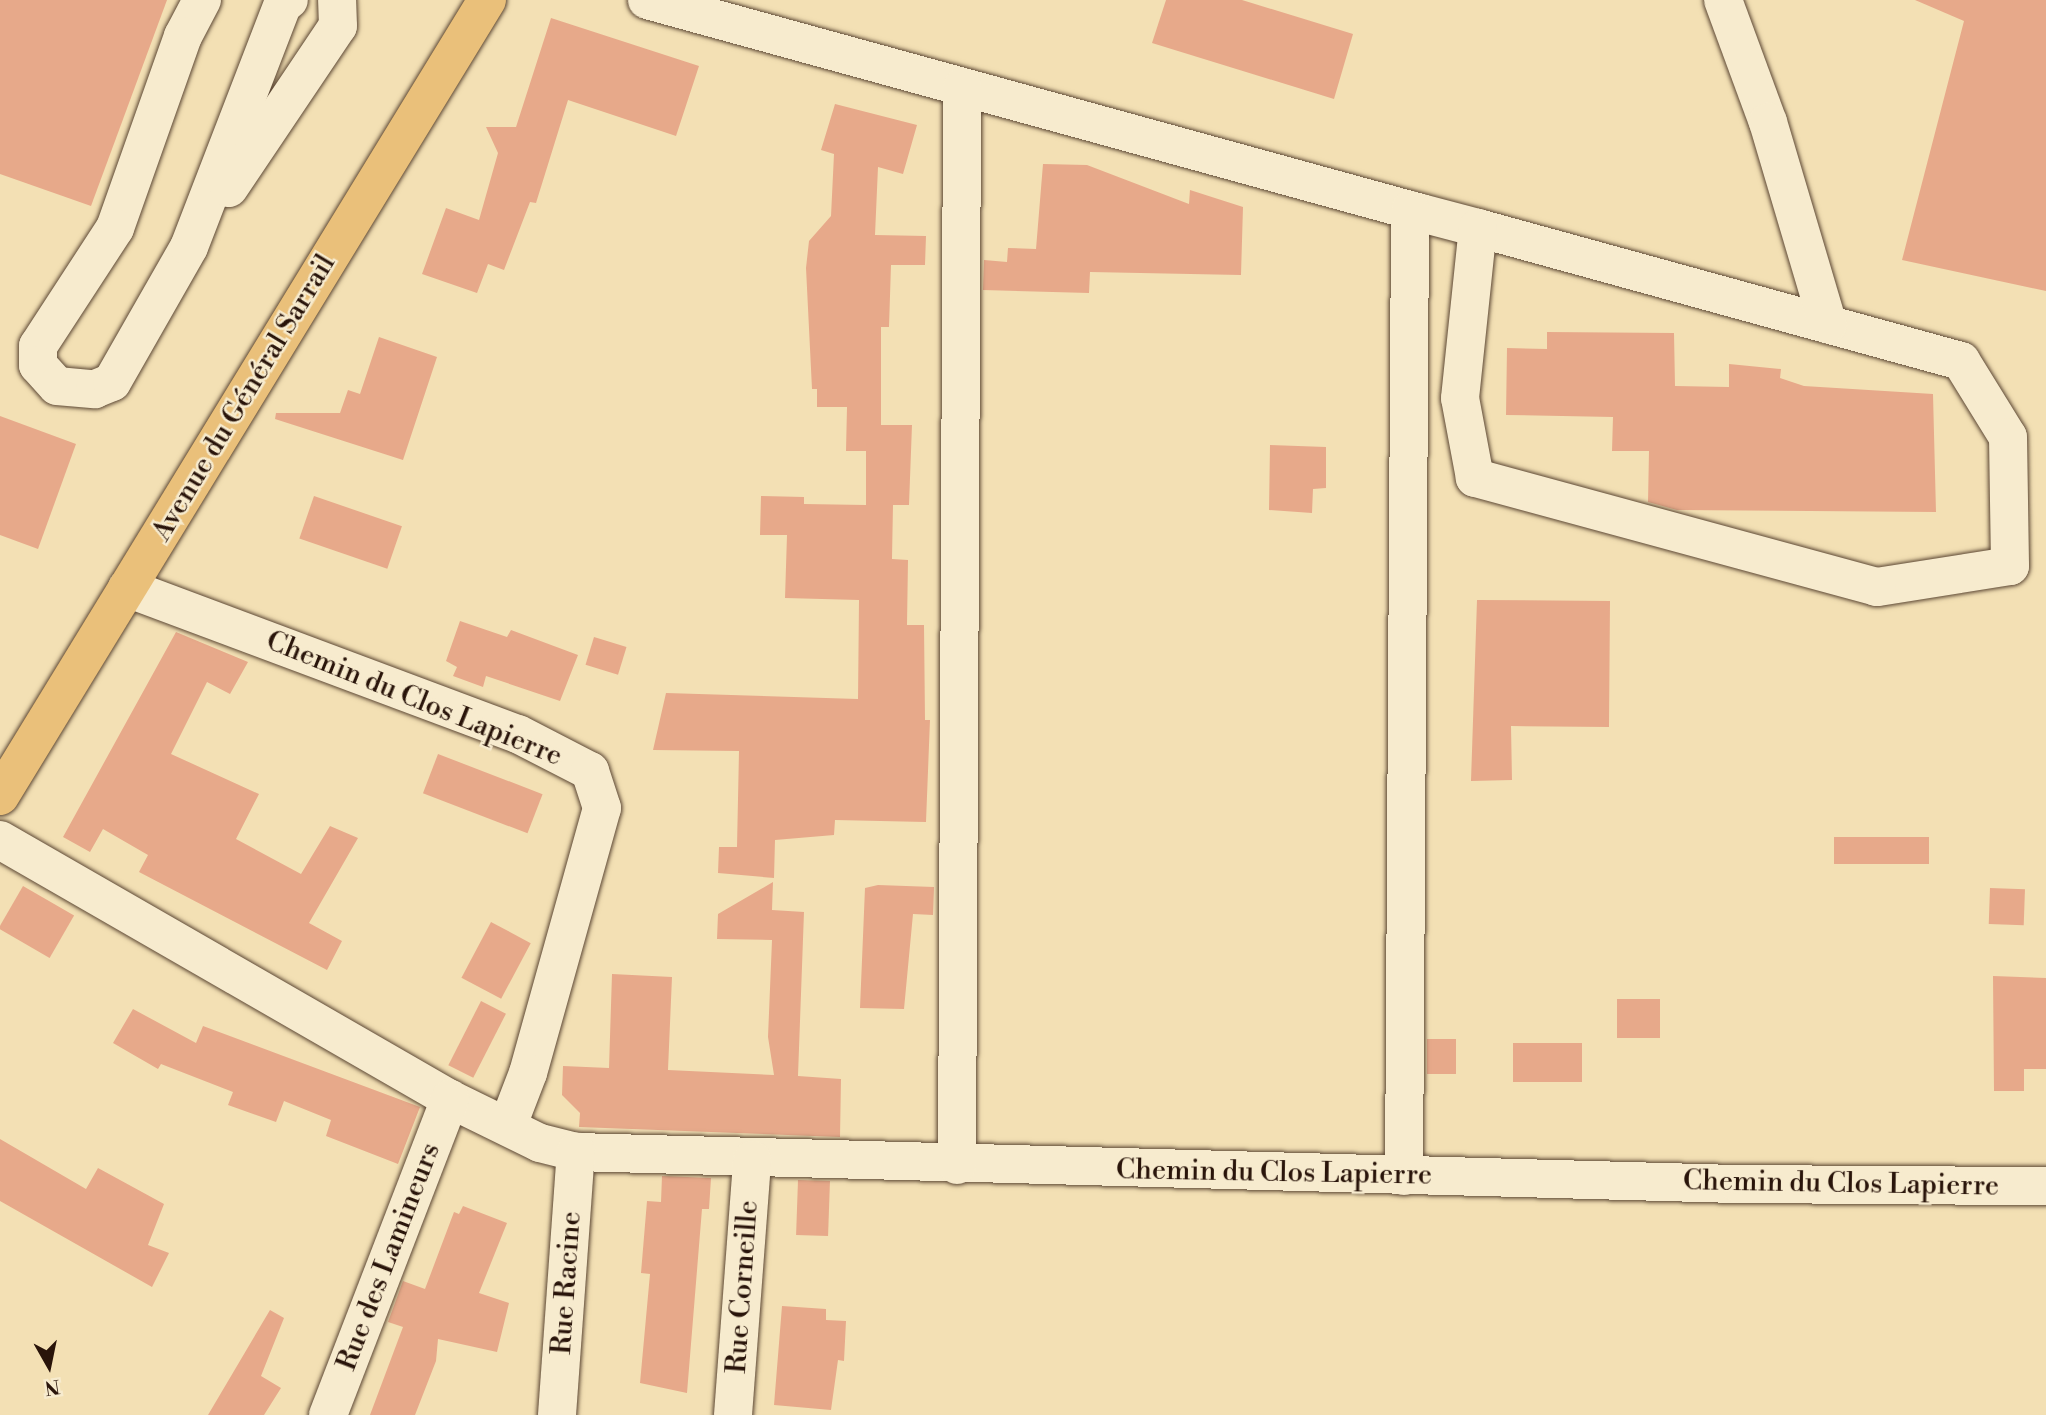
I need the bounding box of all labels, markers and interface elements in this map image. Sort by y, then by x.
street label: Avenue du Général Sarrail [145,249,343,547]
street label: Chemin du Clos Lapierre [261,624,567,774]
street label: Rue des Lamineurs [330,1139,448,1375]
street label: Chemin du Clos Lapierre [1116,1153,1432,1193]
street label: Chemin du Clos Lapierre [1683,1164,1999,1204]
street label: Rue Corneille [720,1199,766,1375]
street label: Rue Racine [545,1210,589,1356]
north arrow [14,1331,84,1401]
text: N [43,1374,62,1400]

